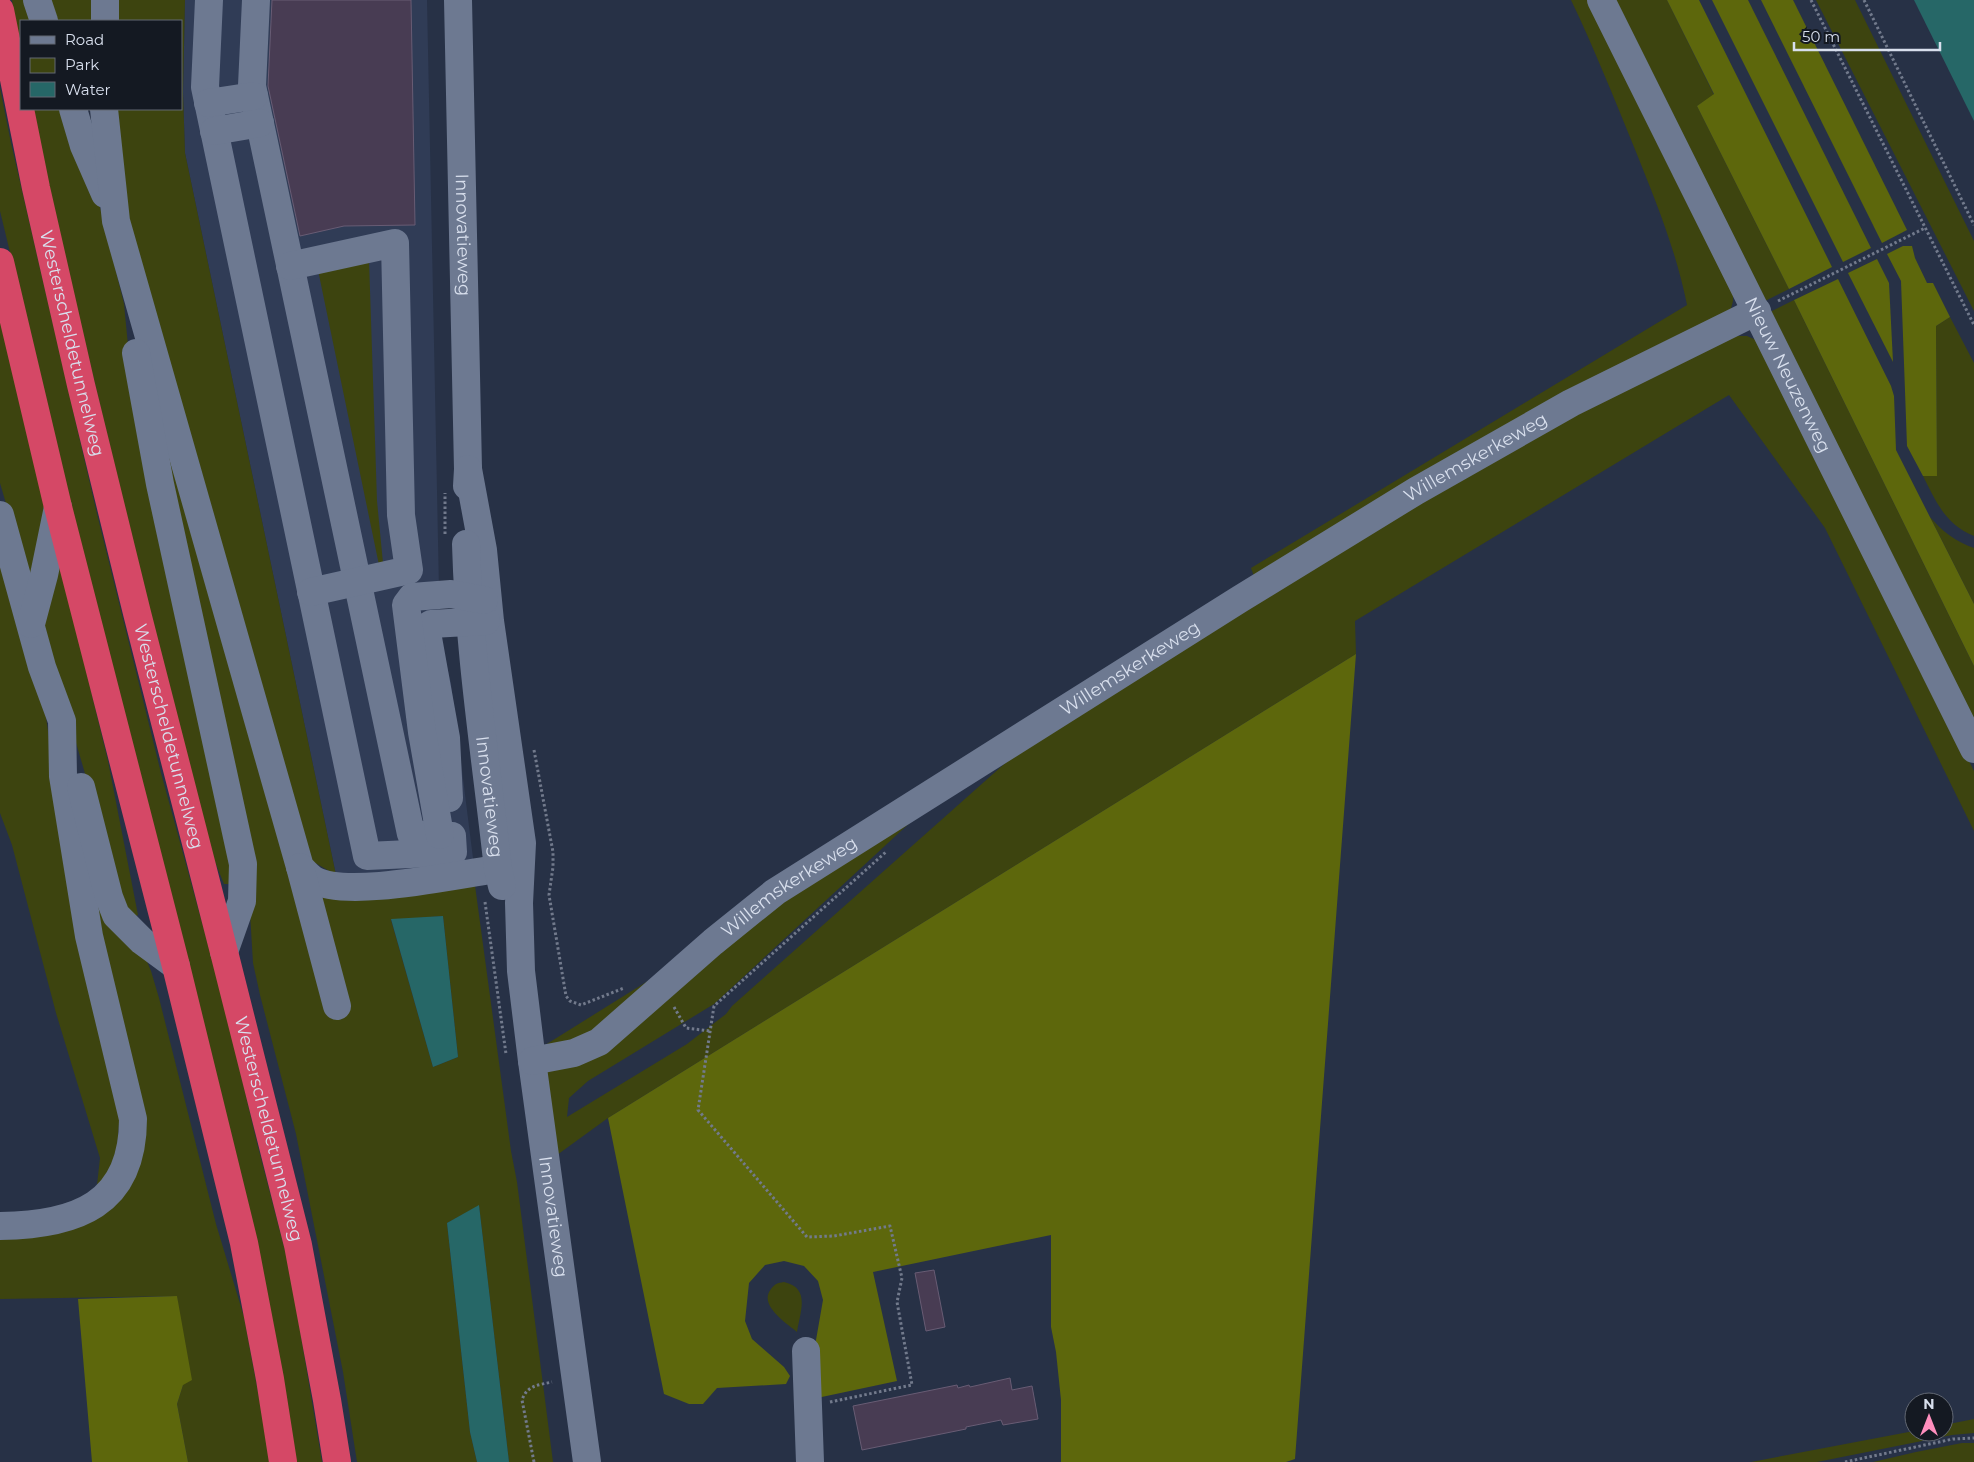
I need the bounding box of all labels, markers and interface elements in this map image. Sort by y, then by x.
legend [20,20,182,110]
scale bar [1794,20,1940,52]
text: 50 m [1802,27,1840,46]
text: Road [65,30,104,49]
text: Park [65,55,99,74]
text: Water [65,80,111,99]
street label: Innovatieweg [451,173,475,296]
street label: Westerscheldetunnelweg [35,228,109,459]
street label: Nieuw Neuzenweg [1740,293,1836,457]
street label: Willemskerkeweg [1400,408,1551,507]
street label: Willemskerkeweg [1056,616,1204,721]
street label: Westerscheldetunnelweg [129,622,208,852]
street label: Innovatieweg [471,735,508,859]
street label: Willemskerkeweg [717,832,861,942]
street label: Westerscheldetunnelweg [230,1014,308,1244]
street label: Innovatieweg [534,1155,573,1279]
north arrow [1904,1392,1954,1442]
text: N [1923,1395,1935,1413]

